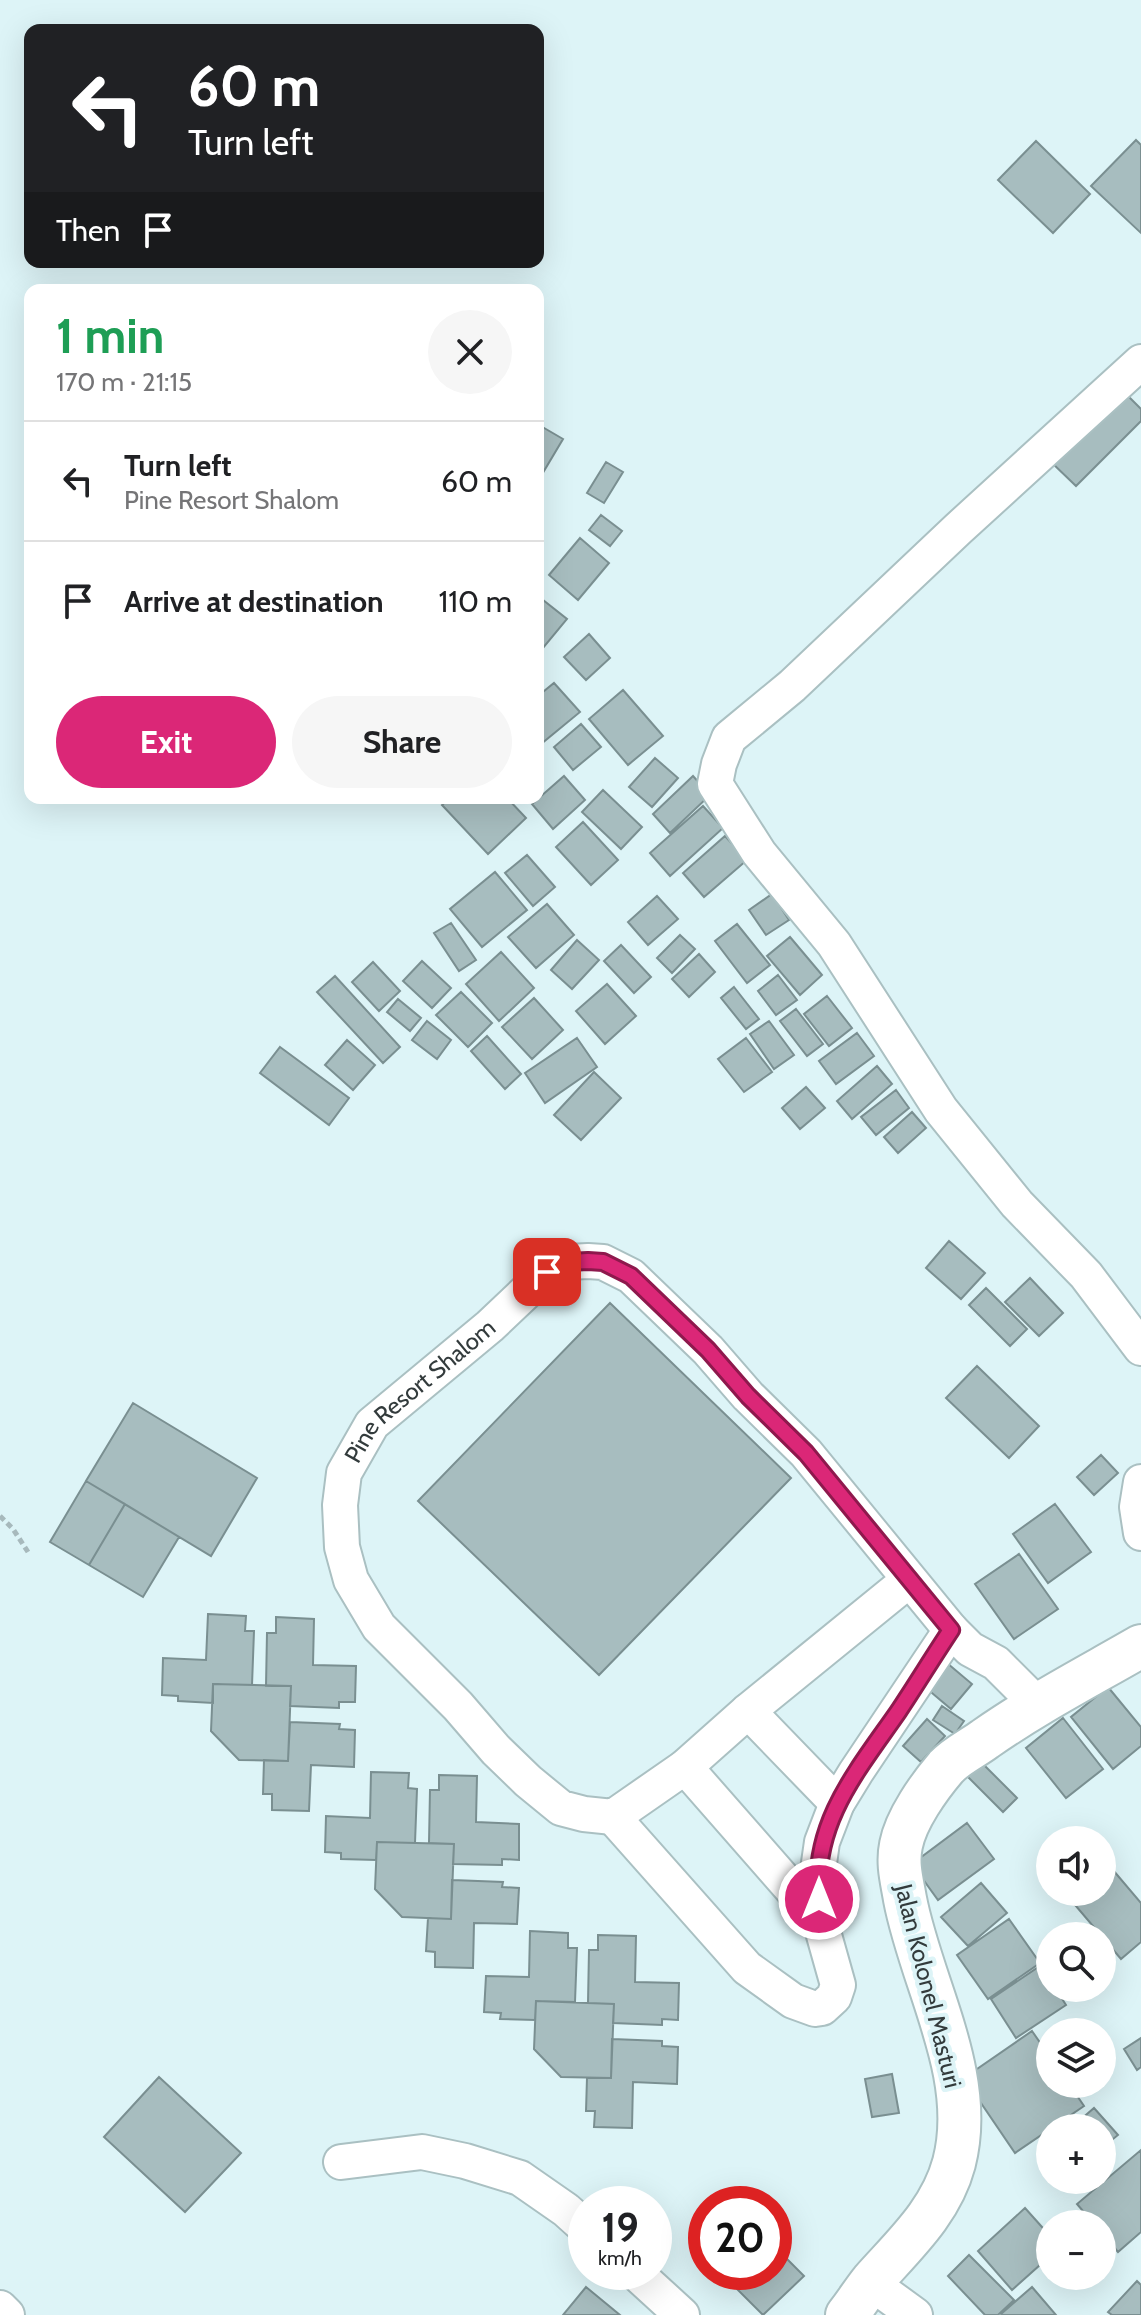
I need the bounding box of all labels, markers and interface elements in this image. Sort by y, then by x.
text: 60 m [188,52,320,120]
icon: left [56,56,160,160]
text: Turn left [188,120,313,164]
icon: arrive [136,208,180,252]
text: Then [56,212,120,249]
text: 1 min [56,307,164,365]
button: close [428,310,512,394]
text: 170 m · 21:15 [56,366,192,398]
text: Turn left [124,447,232,484]
icon: left [56,459,100,503]
text: 60 m [441,463,512,500]
text: Pine Resort Shalom [124,484,339,516]
icon: arrive [56,579,100,623]
text: Arrive at destination [124,583,384,620]
text: 110 m [438,583,512,620]
button: Exit [56,696,276,788]
button: Share [292,696,512,788]
pin [513,1238,581,1306]
icon: arrive [525,1250,569,1294]
street label: Pine Resort Shalom [338,1313,501,1468]
map controls [1036,1826,1116,2290]
button: sound [1036,1826,1116,1906]
position arrow [777,1857,861,1941]
street label: Jalan Kolonel Masturi [889,1880,968,2091]
button: search [1036,1922,1116,2002]
button: layers [1036,2018,1116,2098]
button: + [1036,2114,1116,2194]
speed limit sign: 20 [688,2186,792,2290]
text: 19 [601,2203,639,2252]
button: − [1036,2210,1116,2290]
text: km/h [598,2246,642,2270]

